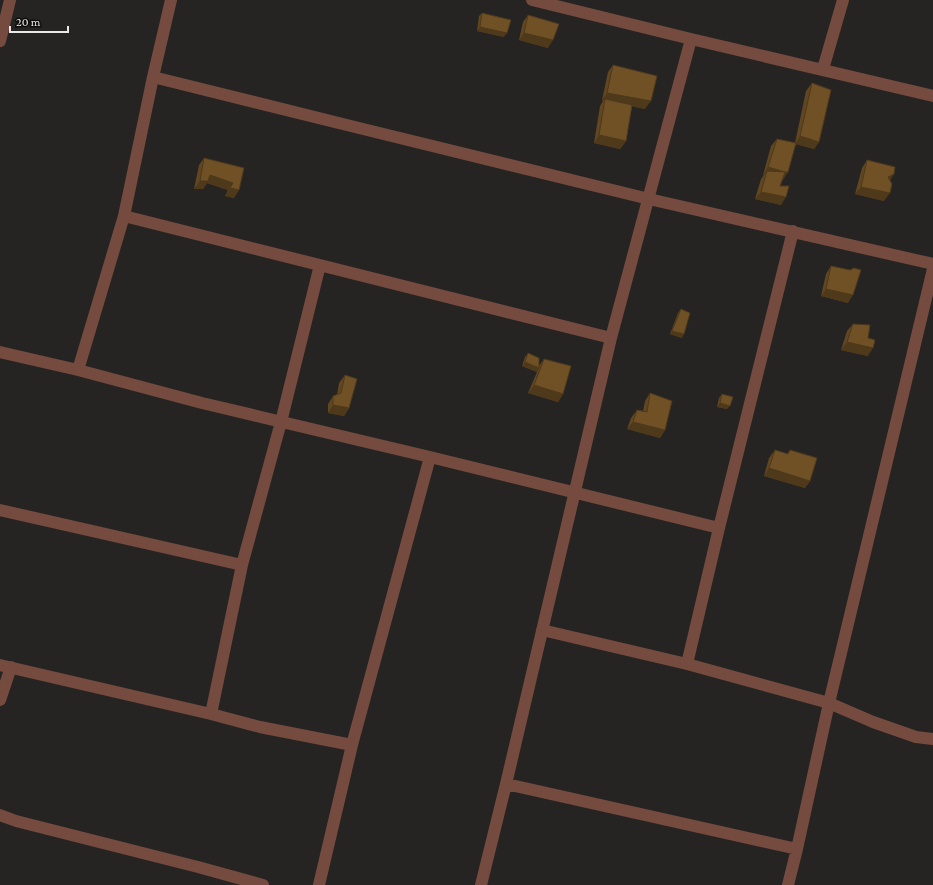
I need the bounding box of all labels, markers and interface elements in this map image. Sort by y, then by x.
scale bar [10,8,68,34]
text: 20 m [16,15,41,29]

